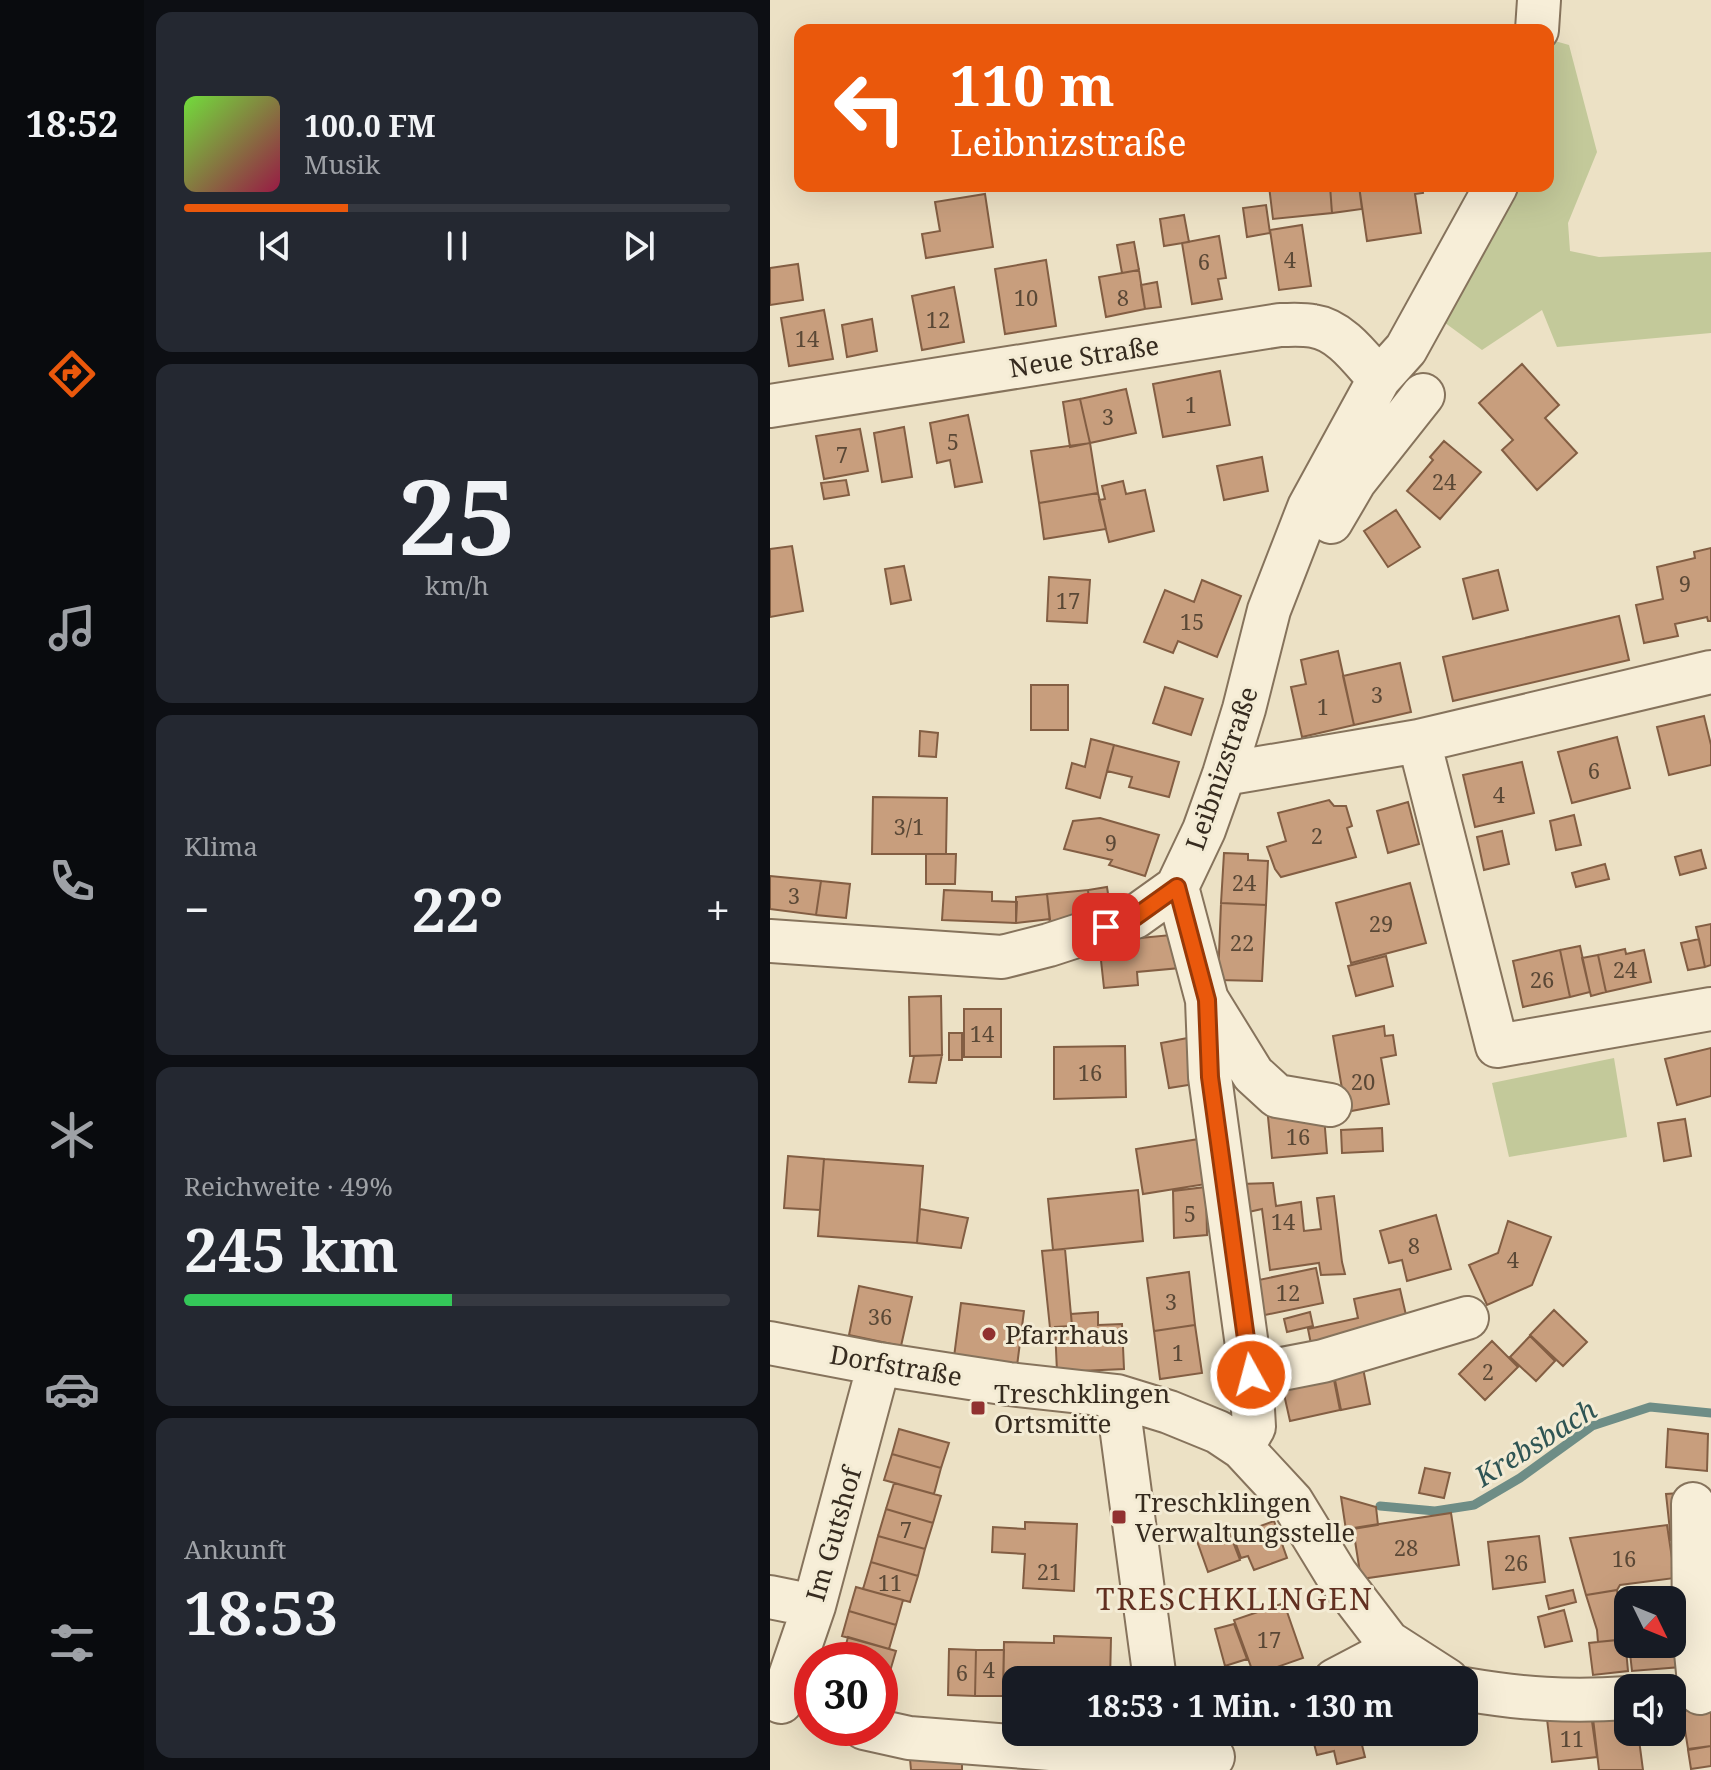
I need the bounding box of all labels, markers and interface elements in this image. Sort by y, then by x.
text: 110 m [950,46,1115,122]
icon: left [818,56,922,160]
text: 18:52 [26,99,118,148]
text: 100.0 FM [304,105,436,146]
text: Leibnizstraße [950,118,1186,167]
text: Musik [304,146,380,182]
icon: previous [253,224,297,268]
icon: pause [435,224,479,268]
icon: next [617,224,661,268]
house number: 4 [1284,244,1296,274]
house number: 6 [1198,246,1210,276]
house number: 10 [1014,282,1038,312]
house number: 8 [1117,282,1129,312]
house number: 12 [926,304,950,334]
house number: 14 [795,323,819,353]
street label: Neue Straße [1006,326,1162,386]
icon: directions [44,346,100,402]
house number: 1 [1185,389,1197,419]
house number: 3 [1102,401,1114,431]
house number: 5 [947,426,959,456]
house number: 7 [836,439,848,469]
text: 25 [398,444,516,585]
house number: 24 [1432,466,1456,496]
text: km/h [425,567,489,603]
house number: 9 [1679,568,1691,598]
house number: 17 [1056,585,1080,615]
icon: music [44,600,100,656]
house number: 15 [1180,606,1204,636]
house number: 3 [1371,679,1383,709]
street label: Leibnizstraße [1176,681,1266,855]
house number: 1 [1317,691,1329,721]
house number: 6 [1588,755,1600,785]
house number: 4 [1493,779,1505,809]
house number: 3/1 [894,811,924,841]
house number: 2 [1311,820,1323,850]
house number: 9 [1105,827,1117,857]
text: Klima [184,828,258,864]
icon: phone [44,853,100,909]
house number: 24 [1232,867,1256,897]
text: 22° [412,868,503,950]
text: − [184,879,209,939]
text: + [705,879,730,939]
house number: 3 [788,880,800,910]
pin [1072,893,1140,961]
icon: arrive [1084,905,1128,949]
house number: 29 [1369,908,1393,938]
house number: 22 [1230,927,1254,957]
house number: 24 [1613,954,1637,984]
house number: 26 [1530,964,1554,994]
house number: 14 [970,1018,994,1048]
house number: 16 [1078,1057,1102,1087]
house number: 20 [1351,1066,1375,1096]
icon: climate [44,1107,100,1163]
house number: 16 [1286,1121,1310,1151]
text: Reichweite · 49% [184,1168,393,1204]
house number: 5 [1184,1198,1196,1228]
house number: 14 [1271,1206,1295,1236]
text: 245 km [184,1208,399,1290]
house number: 8 [1408,1230,1420,1260]
house number: 4 [1507,1244,1519,1274]
house number: 12 [1276,1277,1300,1307]
house number: 3 [1165,1286,1177,1316]
house number: 36 [868,1301,892,1331]
place label: Pfarrhaus [1005,1316,1129,1352]
marker: Pfarrhaus [980,1325,998,1343]
position arrow [1209,1333,1293,1417]
street label: Dorfstraße [827,1336,965,1394]
house number: 1 [1172,1337,1184,1367]
house number: 2 [1482,1356,1494,1386]
icon: car [44,1361,100,1417]
place label: Treschklingen Ortsmitte [994,1375,1170,1441]
water label: Krebsbach [1466,1389,1603,1495]
marker: Treschklingen Ortsmitte [969,1399,987,1417]
street label: Im Gutshof [797,1460,870,1605]
place label: Treschklingen Verwaltungsstelle [1135,1484,1355,1550]
marker: Treschklingen Verwaltungsstelle [1110,1508,1128,1526]
house number: 7 [900,1514,912,1544]
text: Ankunft [184,1531,286,1567]
house number: 28 [1394,1532,1418,1562]
house number: 16 [1612,1543,1636,1573]
house number: 26 [1504,1547,1528,1577]
house number: 21 [1037,1556,1061,1586]
house number: 11 [878,1567,902,1597]
text: 18:53 [184,1571,338,1653]
district label: TRESCHKLINGEN [1096,1578,1374,1619]
north arrow [1614,1586,1686,1658]
map controls [1614,1586,1686,1746]
icon: filters [44,1615,100,1671]
house number: 17 [1257,1624,1281,1654]
speed limit sign: 30 [794,1642,898,1746]
house number: 4 [983,1654,995,1684]
house number: 6 [956,1657,968,1687]
button: sound [1614,1674,1686,1746]
text: 18:53 · 1 Min. · 130 m [1087,1685,1393,1726]
house number: 11 [1560,1723,1584,1753]

